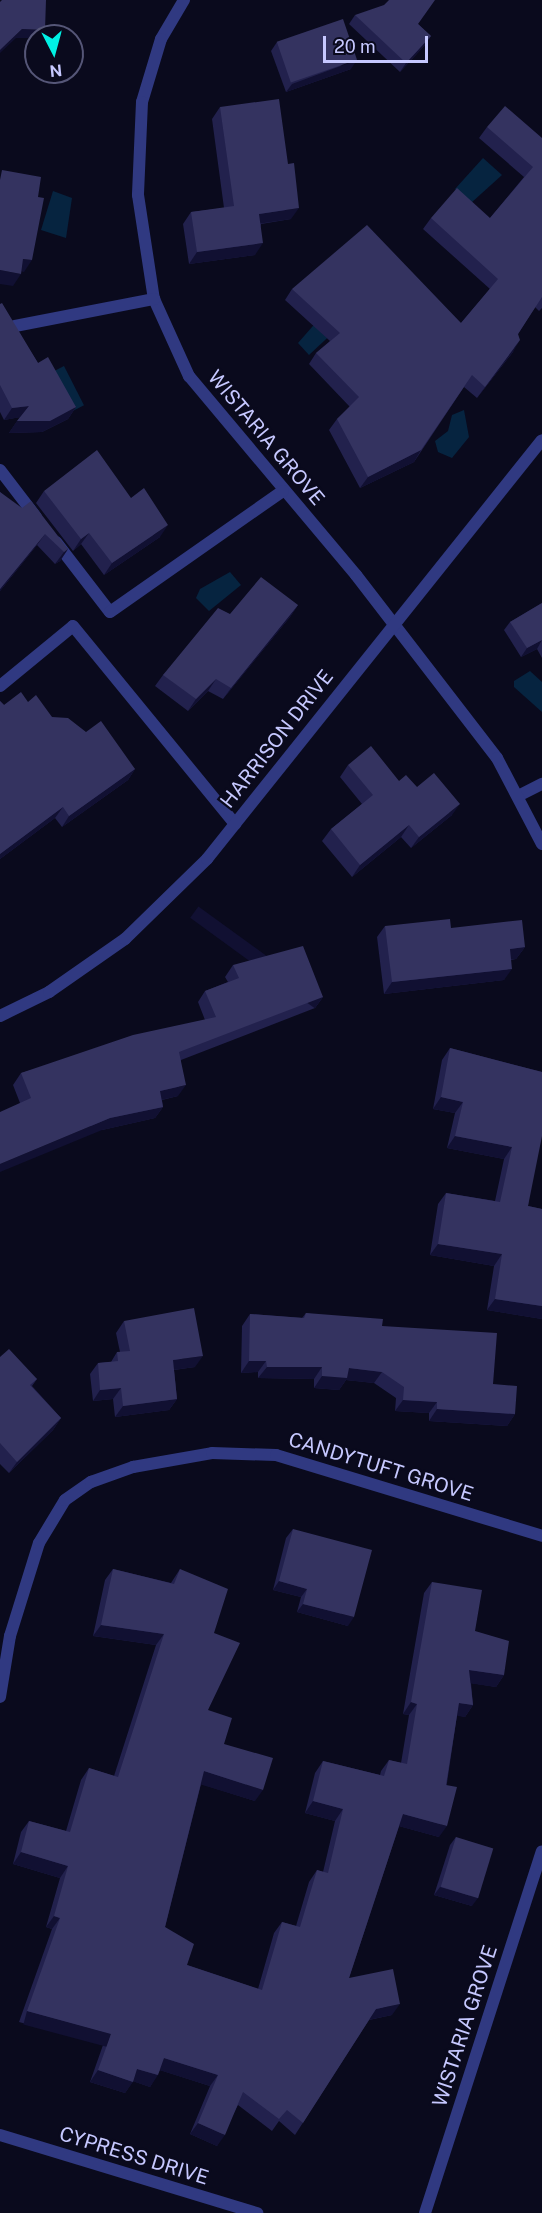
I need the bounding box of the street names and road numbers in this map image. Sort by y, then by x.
street label: WISTARIA GROVE [203,366,329,510]
street label: HARRISON DRIVE [216,665,338,813]
street label: CANDYTUFT GROVE [286,1427,476,1507]
street label: WISTARIA GROVE [428,1942,502,2110]
street label: CYPRESS DRIVE [56,2122,212,2190]

